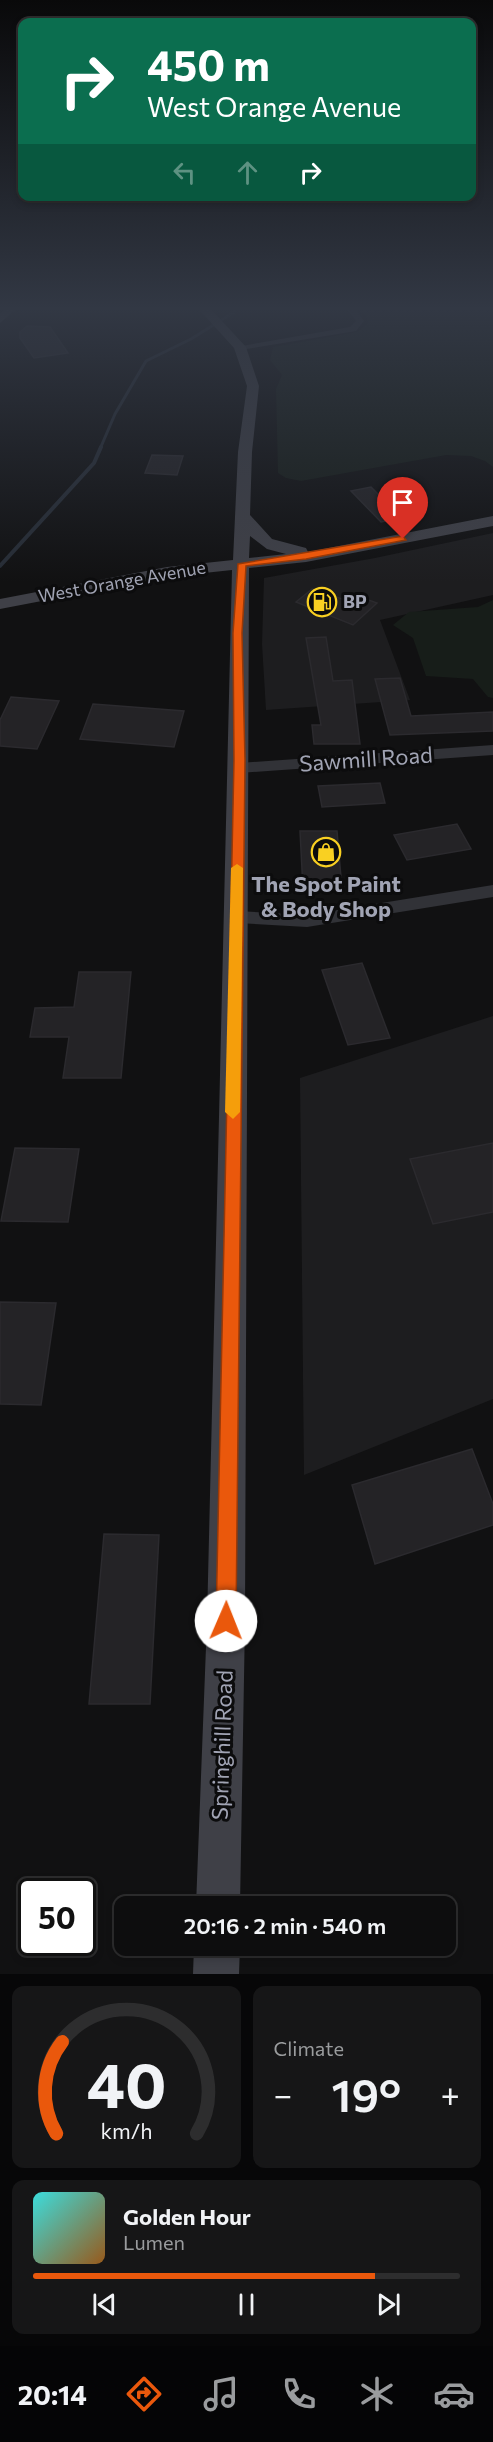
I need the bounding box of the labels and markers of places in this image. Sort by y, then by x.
pin [377,477,428,539]
fuel station icon: BP [306,586,338,618]
place label: BP [343,590,367,612]
shop icon: The Spot Paint & Body Shop [310,836,342,868]
place label: The Spot Paint & Body Shop [251,870,401,922]

